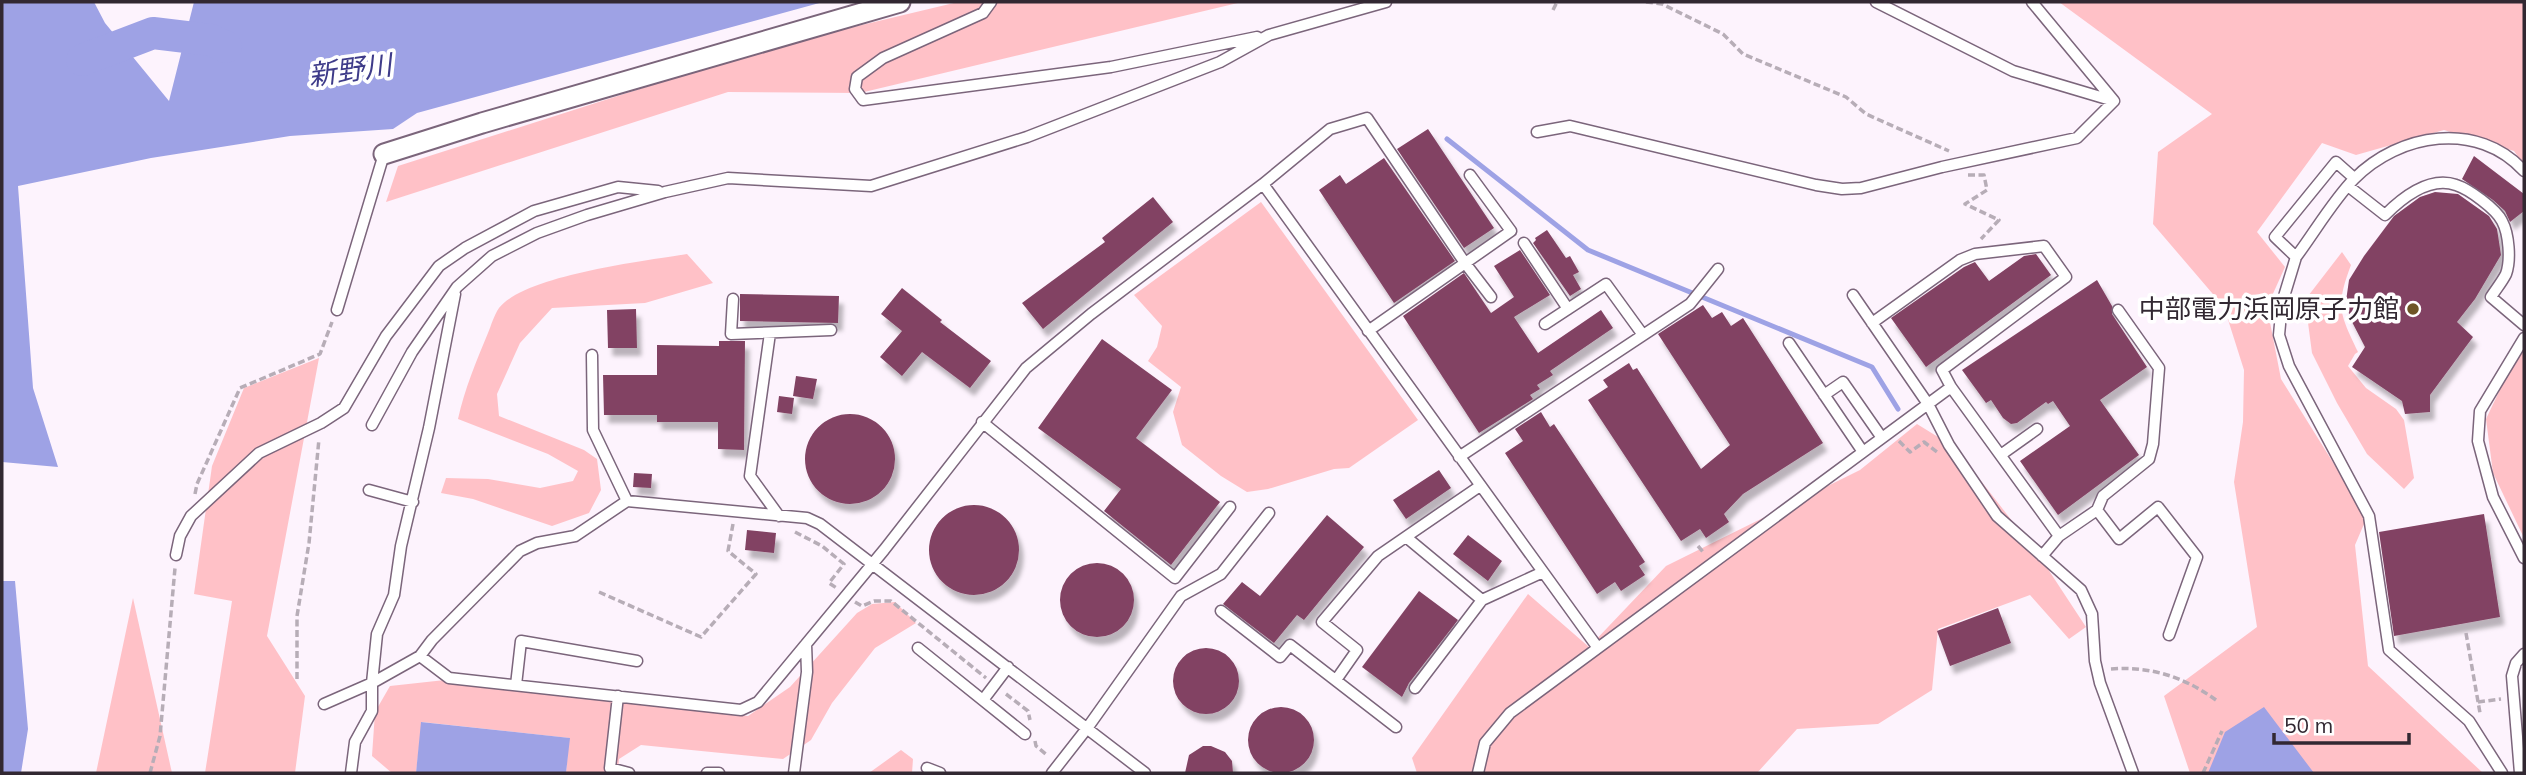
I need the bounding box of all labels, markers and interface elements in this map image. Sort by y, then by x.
water label: 新野川 [306,46,397,93]
place label: 中部電力浜岡原子力館 [2139,292,2399,325]
marker: 中部電力浜岡原子力館 [2405,301,2421,317]
scale bar [2274,702,2409,746]
text: 50 m [2284,712,2333,738]

